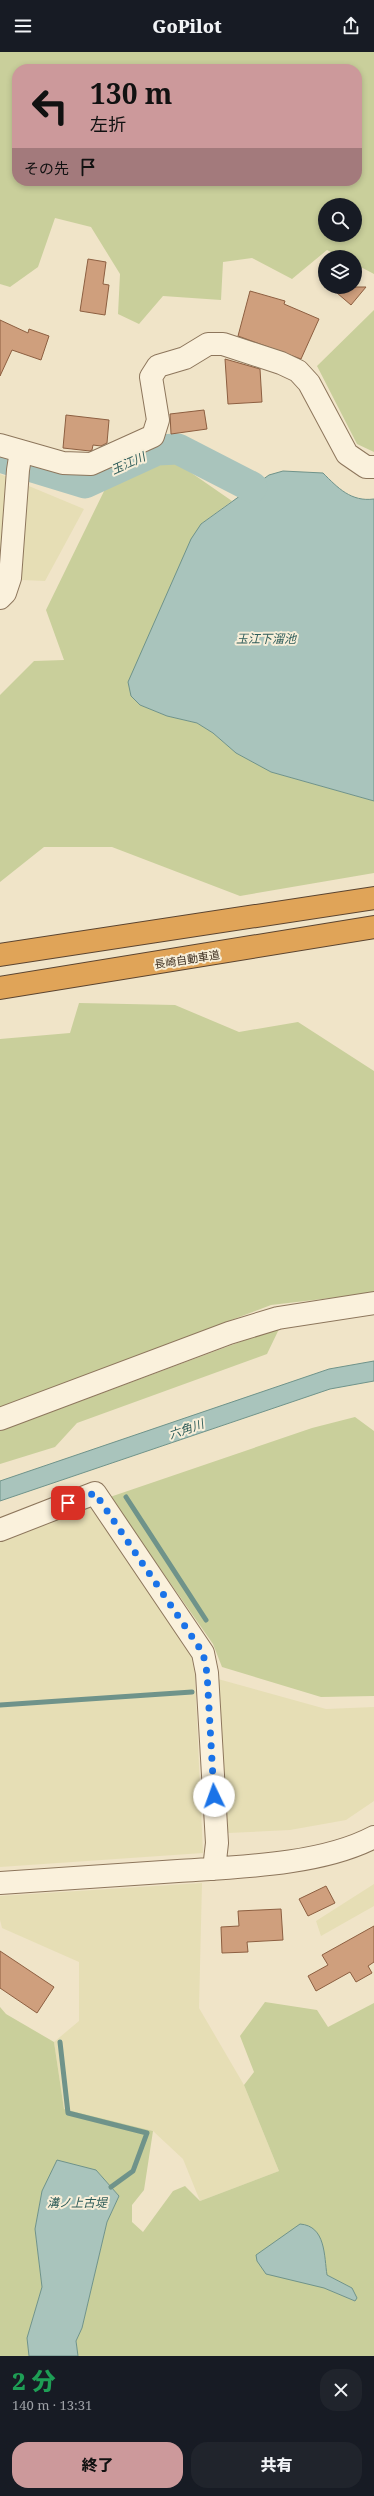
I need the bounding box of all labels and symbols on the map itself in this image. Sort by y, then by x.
water label: 玉江川 [108,447,150,478]
water label: 玉江下溜池 [236,630,297,647]
street label: 長崎自動車道 [153,946,221,972]
water label: 六角川 [166,1414,208,1443]
pin [51,1486,85,1520]
position arrow [193,1775,235,1817]
water label: 溝ノ上古堤 [47,2194,109,2211]

